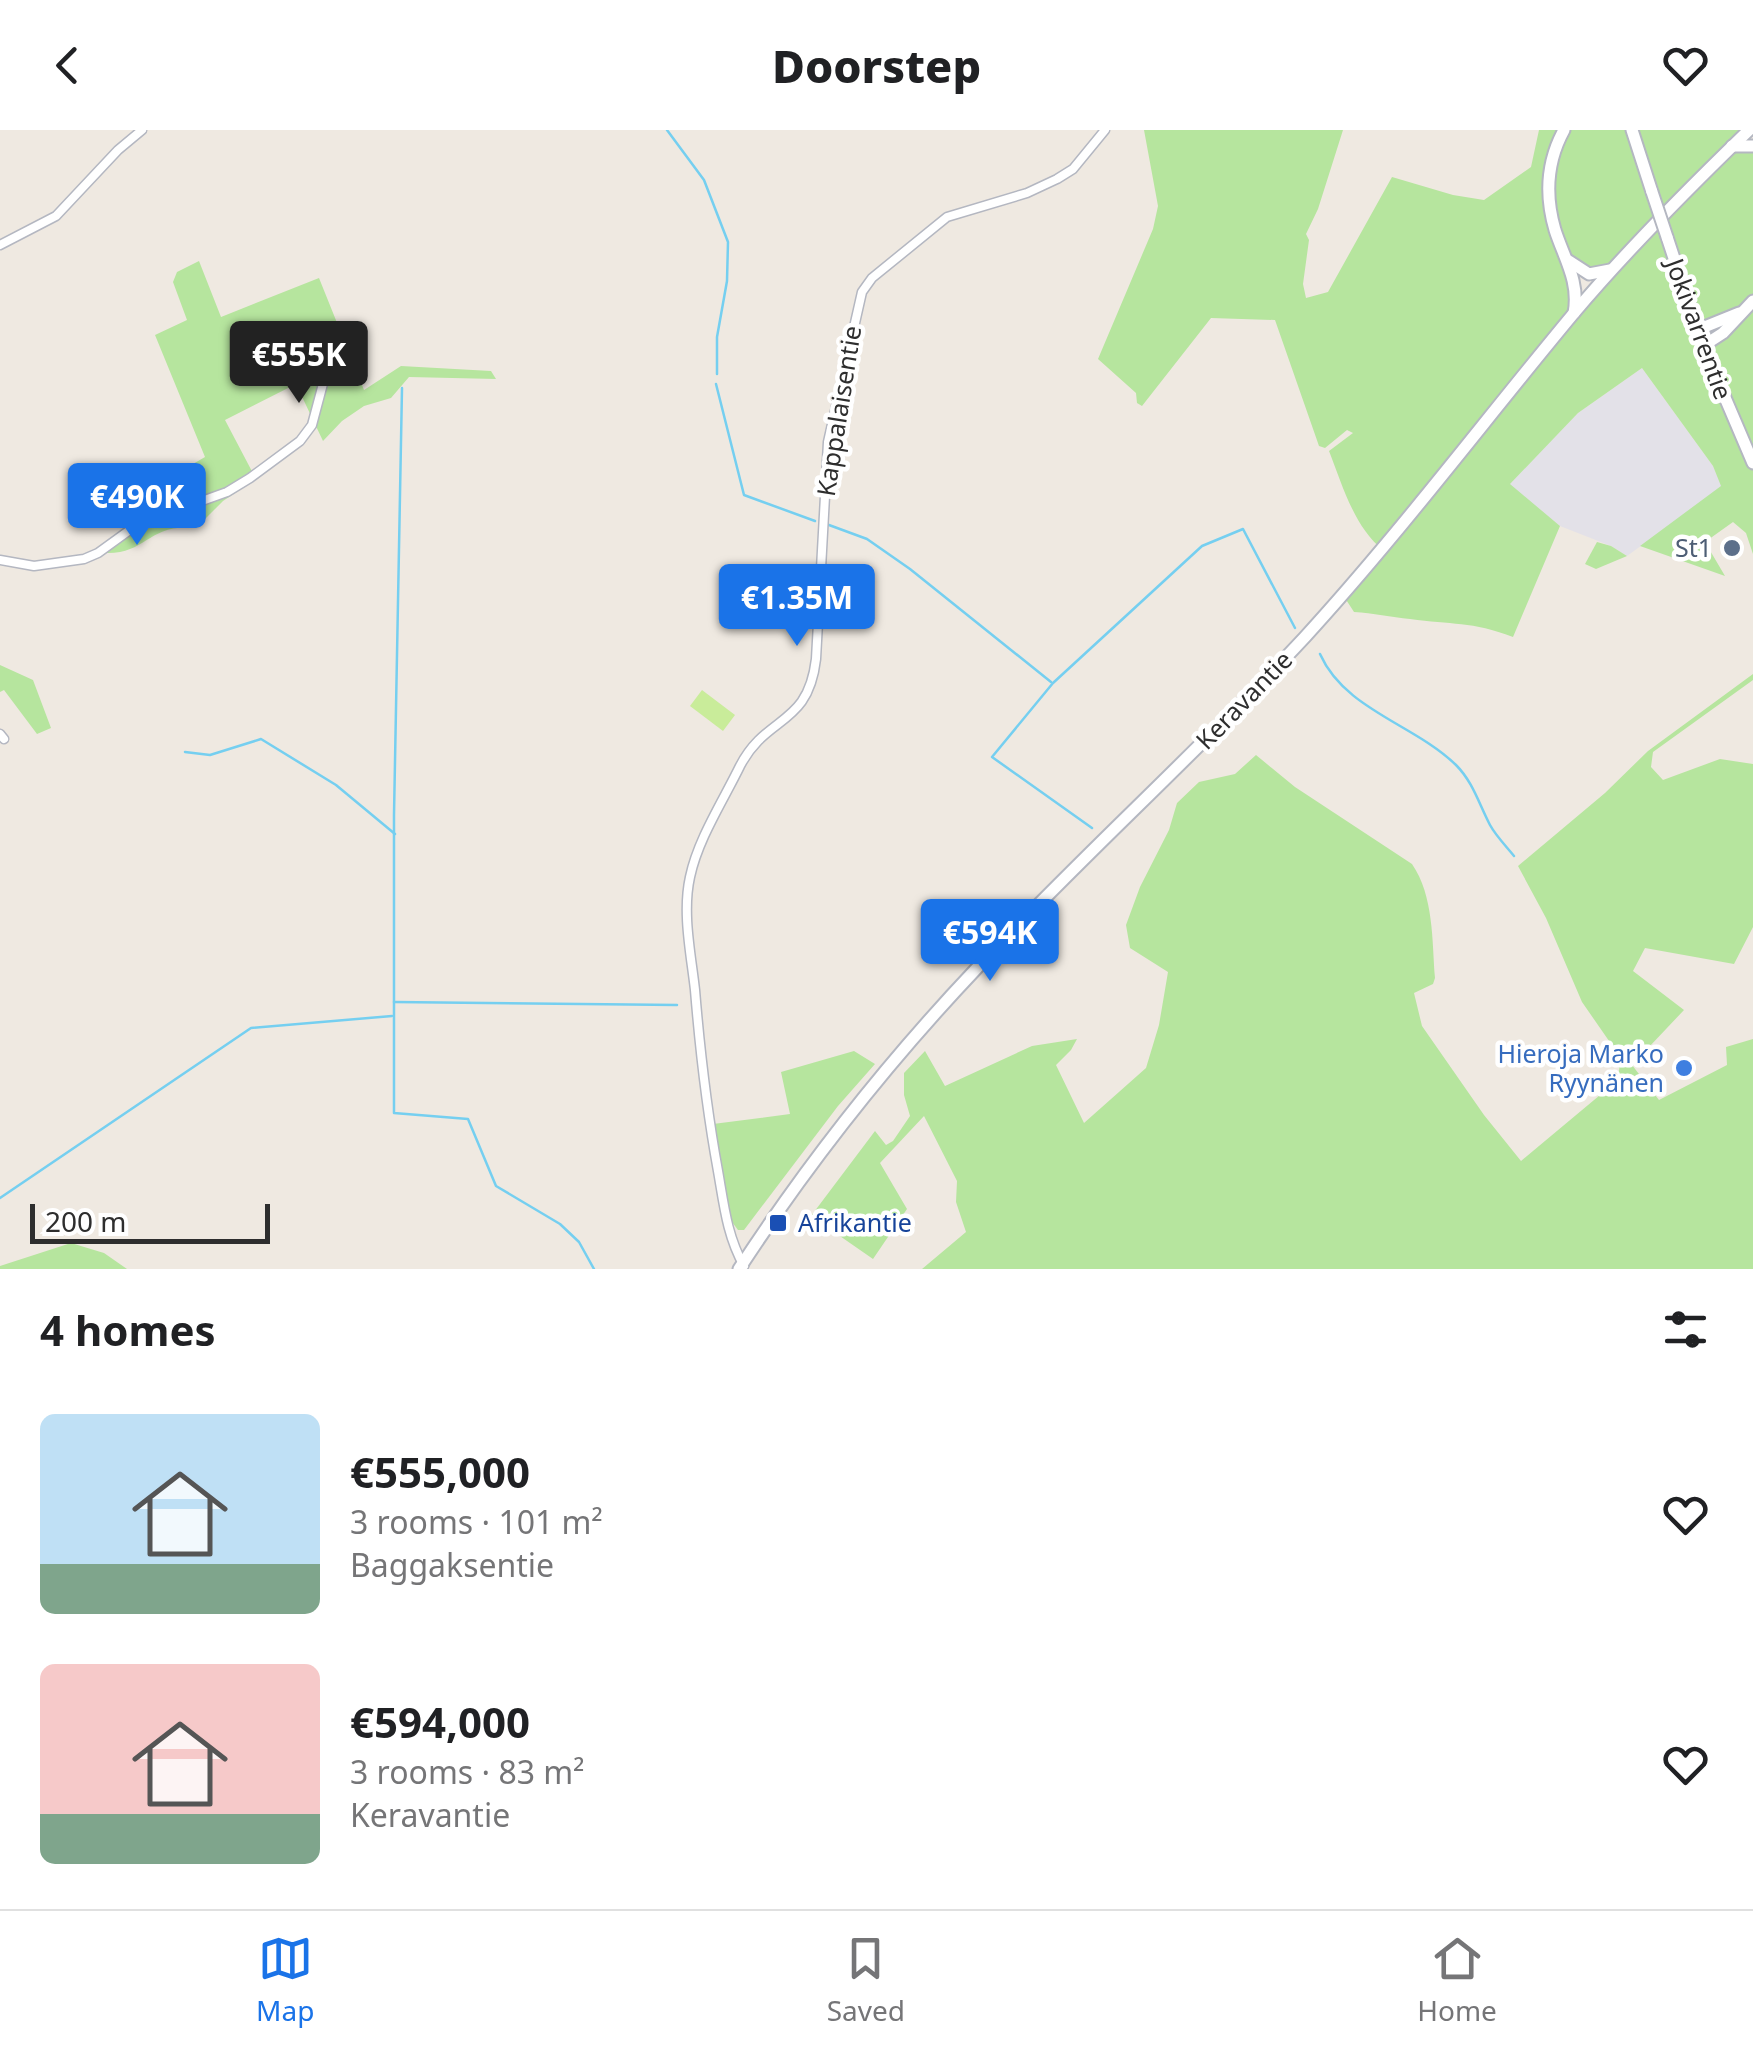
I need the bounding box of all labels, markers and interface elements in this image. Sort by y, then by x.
text: Doorstep [772,35,981,96]
icon: back [40,38,95,93]
icon: heart [1658,38,1713,93]
street label: Jokivarrentie [1658,252,1741,404]
pin: €555K [229,321,369,406]
street label: Kappalaisentie [808,323,868,499]
text: €555K [252,332,346,375]
pin: €490K [67,463,207,548]
text: €490K [90,474,184,517]
place label: St1 [1675,530,1712,564]
marker: St1 [1721,537,1743,559]
pin: €1.35M [716,564,878,649]
text: €1.35M [741,575,853,618]
street label: Keravantie [1188,642,1299,756]
pin: €594K [920,899,1060,984]
text: €594K [943,910,1037,953]
place label: Hieroja Marko Ryynänen [1497,1036,1664,1099]
marker: Hieroja Marko Ryynänen [1673,1057,1695,1079]
scale bar [30,1199,270,1244]
text: 200 m [45,1202,127,1240]
place label: Afrikantie [798,1205,912,1239]
marker: Afrikantie [767,1212,789,1234]
text: 4 homes [40,1301,216,1358]
icon: filters [1658,1302,1713,1357]
text: €555,000 [350,1443,530,1500]
icon: home [120,1454,240,1574]
icon: heart [1658,1487,1713,1542]
text: 3 rooms · 101 m² [350,1500,603,1543]
text: Baggaksentie [350,1543,554,1586]
text: €594,000 [350,1693,530,1750]
icon: home [120,1704,240,1824]
icon: heart [1658,1737,1713,1792]
text: 3 rooms · 83 m² [350,1750,584,1793]
text: Keravantie [350,1793,510,1836]
tab: Map [256,1931,314,2029]
tab: Saved [827,1931,905,2029]
tab: Home [1417,1931,1497,2029]

